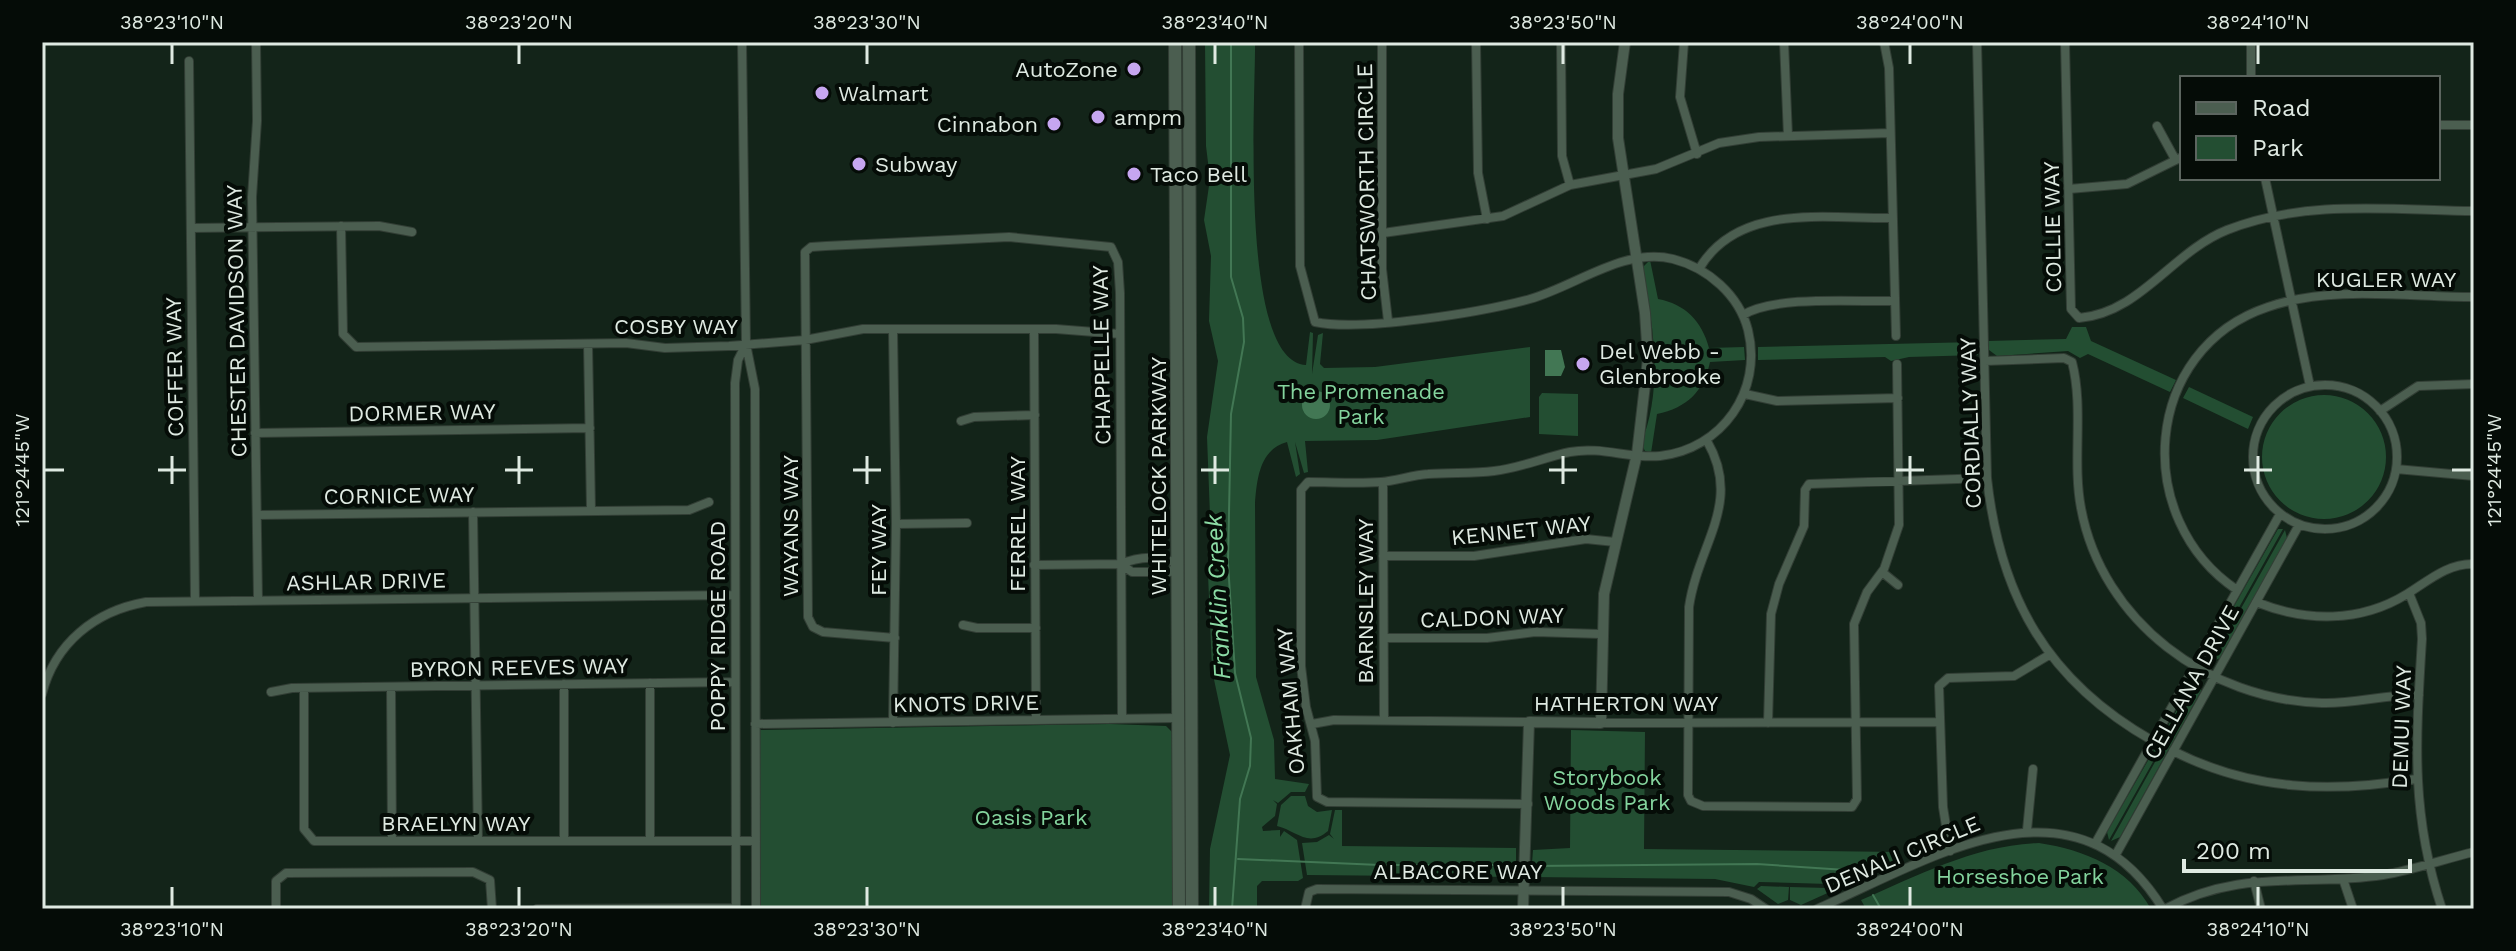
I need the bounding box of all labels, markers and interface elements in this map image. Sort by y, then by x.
text: 38°23'10"N [120,10,224,34]
text: 38°23'20"N [465,10,573,34]
text: 38°23'30"N [813,10,921,34]
text: 38°23'40"N [1162,10,1268,34]
text: 38°23'50"N [1509,10,1617,34]
text: 38°24'00"N [1856,10,1964,34]
text: 38°24'10"N [2206,10,2310,34]
place label: AutoZone [1015,57,1118,82]
marker: AutoZone [1125,60,1143,78]
street label: CHATSWORTH CIRCLE [1352,63,1381,301]
legend [2180,76,2440,180]
place label: Walmart [838,81,928,106]
marker: Walmart [813,84,831,102]
text: Road [2252,94,2311,122]
place label: ampm [1114,105,1182,130]
marker: ampm [1089,108,1107,126]
place label: Cinnabon [937,112,1038,137]
marker: Cinnabon [1045,115,1063,133]
text: Park [2252,134,2304,162]
place label: Subway [875,152,958,177]
marker: Subway [850,155,868,173]
street label: COLLIE WAY [2039,161,2066,293]
place label: Taco Bell [1150,162,1247,187]
marker: Taco Bell [1125,165,1143,183]
street label: CHESTER DAVIDSON WAY [222,184,251,458]
street label: CHAPPELLE WAY [1087,264,1116,445]
street label: KUGLER WAY [2316,267,2457,292]
street label: COFFER WAY [161,296,188,437]
street label: COSBY WAY [614,314,738,339]
street label: CORDIALLY WAY [1955,336,1986,509]
place label: Del Webb - Glenbrooke [1599,339,1722,389]
marker: Del Webb - Glenbrooke [1574,355,1592,373]
street label: WHITELOCK PARKWAY [1146,356,1171,595]
park label: The Promenade Park [1277,379,1445,429]
street label: DORMER WAY [348,399,496,426]
text: 121°24'45"W [10,414,34,526]
text: 121°24'45"W [2482,414,2506,526]
street label: WAYANS WAY [778,454,803,597]
street label: FERREL WAY [1005,455,1030,592]
street label: CORNICE WAY [323,482,475,509]
street label: FEY WAY [866,504,891,596]
street label: KENNET WAY [1450,511,1593,550]
water label: Franklin Creek [1200,513,1236,680]
street label: BARNSLEY WAY [1353,518,1378,684]
street label: POPPY RIDGE ROAD [705,521,730,731]
street label: ASHLAR DRIVE [286,568,446,595]
street label: CELLANA DRIVE [2139,601,2244,764]
street label: CALDON WAY [1420,602,1565,633]
street label: OAKHAM WAY [1272,626,1309,775]
street label: BYRON REEVES WAY [409,653,629,682]
street label: DEMUI WAY [2387,664,2416,789]
street label: KNOTS DRIVE [893,690,1039,717]
street label: HATHERTON WAY [1534,691,1719,716]
park label: Storybook Woods Park [1543,765,1671,815]
park label: Oasis Park [975,805,1087,830]
street label: DENALI CIRCLE [1821,810,1984,898]
street label: BRAELYN WAY [381,811,531,836]
scale bar [2184,823,2410,873]
text: 200 m [2196,837,2271,865]
street label: ALBACORE WAY [1374,859,1543,884]
park label: Horseshoe Park [1936,864,2104,889]
text: 38°23'10"N [120,917,224,941]
text: 38°23'20"N [465,917,573,941]
text: 38°23'30"N [813,917,921,941]
text: 38°23'40"N [1162,917,1268,941]
text: 38°23'50"N [1509,917,1617,941]
text: 38°24'00"N [1856,917,1964,941]
text: 38°24'10"N [2206,917,2310,941]

